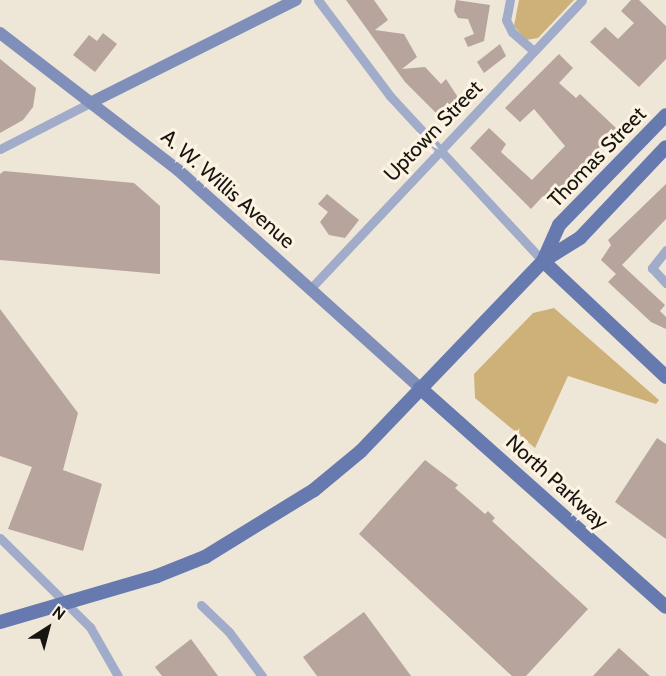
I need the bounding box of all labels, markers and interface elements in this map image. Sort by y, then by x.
street label: Uptown Street [379,75,487,187]
street label: Thomas Street [543,102,651,212]
street label: A. W. Willis Avenue [156,124,300,254]
street label: North Parkway [501,429,613,535]
north arrow [18,598,78,658]
text: N [49,602,69,624]

